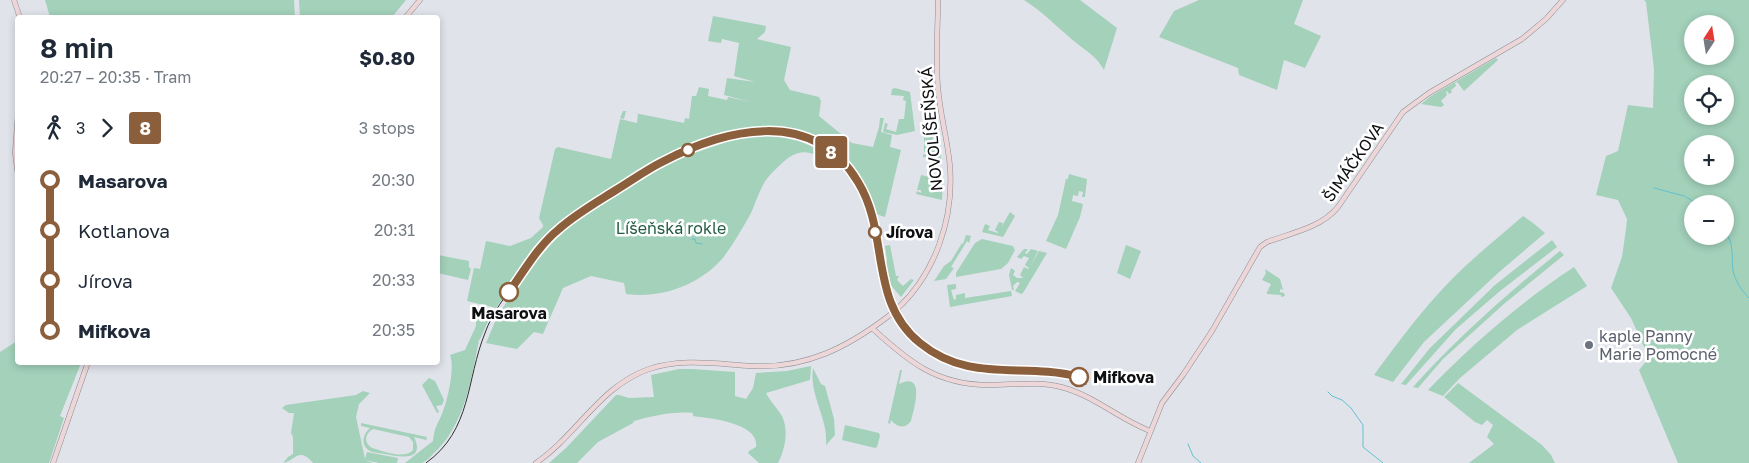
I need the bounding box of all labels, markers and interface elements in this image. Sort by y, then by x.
north arrow [1684,15,1734,65]
map controls [1684,15,1734,245]
text: 8 min [40,31,114,64]
text: $0.80 [359,46,415,69]
street label: NOVOLÍŠEŇSKÁ [916,66,946,192]
text: 20:27 – 20:35 · Tram [40,67,191,87]
button: locate [1684,75,1734,125]
icon: walk [40,114,68,142]
icon: forward [93,114,121,142]
text: 8 [139,117,151,139]
text: 3 [76,118,85,138]
text: 3 stops [359,118,415,138]
street label: ŠIMÁČKOVA [1318,118,1388,206]
button: + [1684,135,1734,185]
line badge: 8 [815,136,847,168]
text: 8 [825,141,837,163]
unlabelled marker [681,143,695,157]
text: Masarova [78,169,168,192]
text: 20:30 [372,170,415,190]
button: − [1684,195,1734,245]
park label: Líšeňská rokle [616,218,726,238]
text: Kotlanova [78,219,170,242]
text: 20:31 [374,220,415,240]
place label: Jírova [886,222,933,242]
marker: Jírova [868,225,882,239]
text: Jírova [78,269,133,292]
text: 20:33 [372,270,415,290]
marker: Masarova [499,282,519,302]
place label: Masarova [471,303,547,323]
text: Mifkova [78,319,150,342]
text: 20:35 [372,320,415,340]
place label: kaple Panny Marie Pomocné [1599,326,1717,364]
marker: kaple Panny Marie Pomocné [1583,339,1595,351]
marker: Mifkova [1069,367,1089,387]
place label: Mifkova [1093,367,1154,387]

